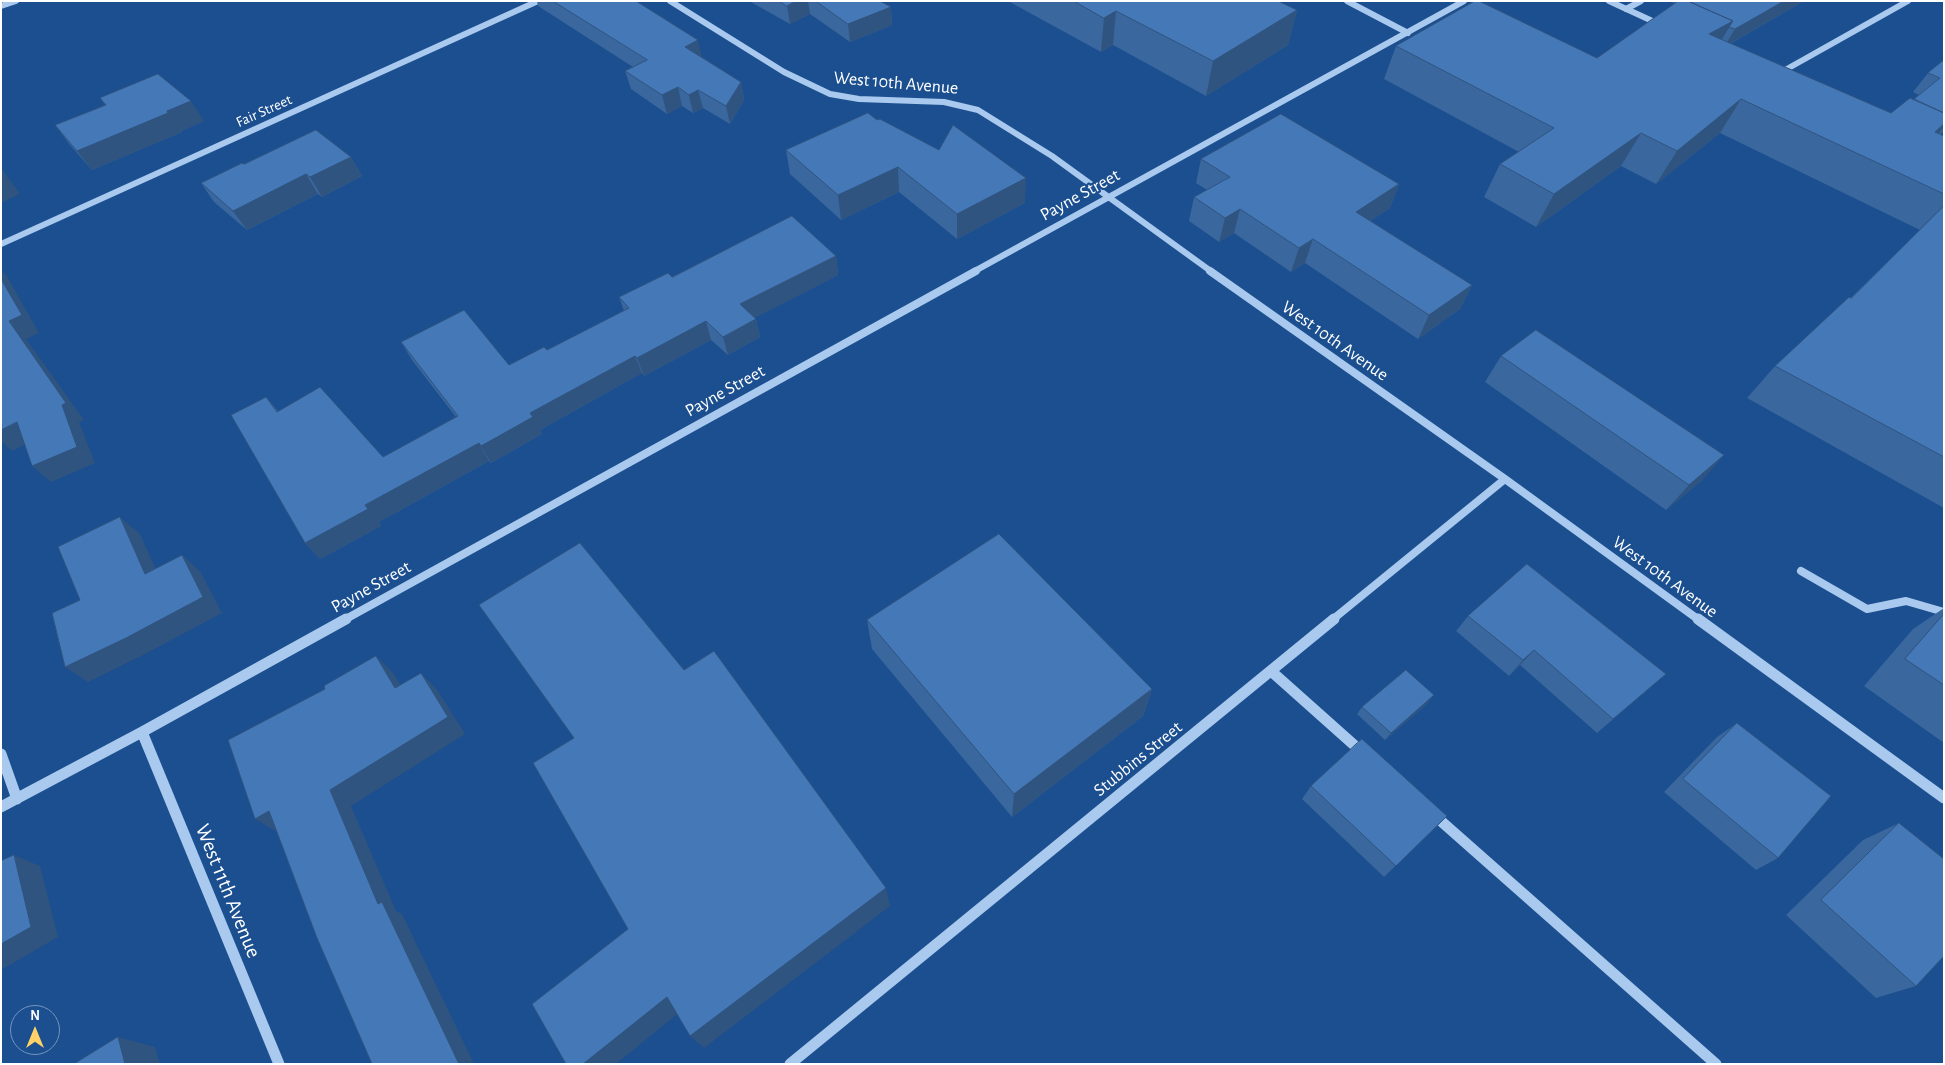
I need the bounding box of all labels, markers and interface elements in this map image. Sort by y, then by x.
street label: West 10th Avenue [833,67,959,99]
street label: Fair Street [233,91,295,131]
street label: Payne Street [1036,164,1124,226]
street label: West 10th Avenue [1278,296,1392,386]
street label: Payne Street [681,360,769,422]
street label: West 10th Avenue [1608,531,1722,623]
street label: Payne Street [327,556,415,618]
street label: Stubbins Street [1089,717,1187,801]
street label: West 11th Avenue [190,820,266,962]
north arrow [10,1005,60,1055]
text: N [30,1009,40,1023]

